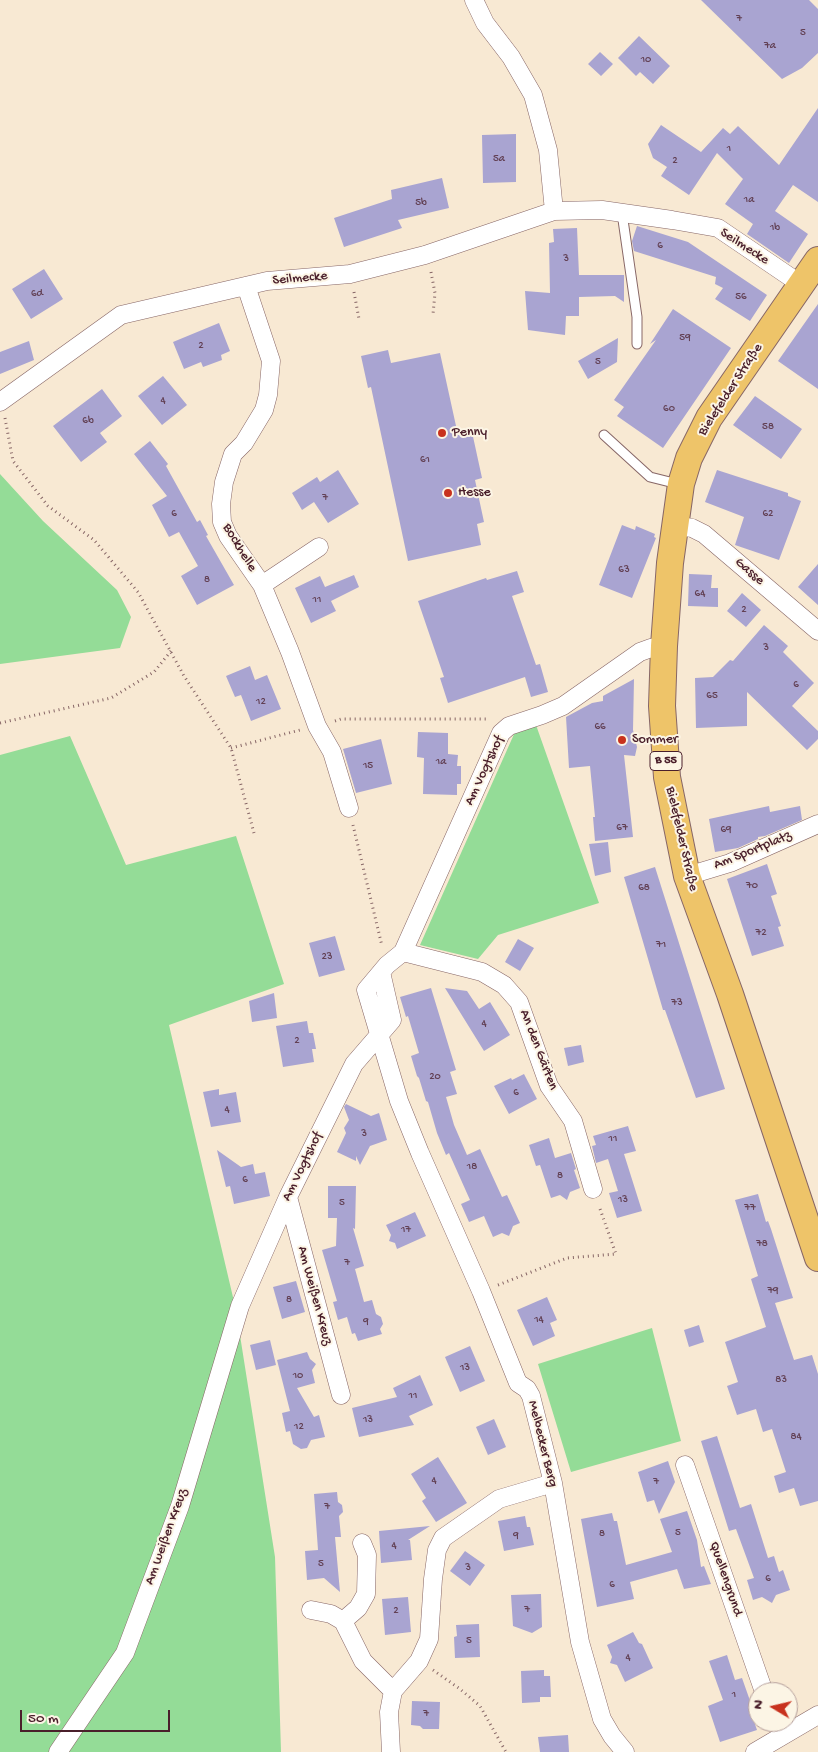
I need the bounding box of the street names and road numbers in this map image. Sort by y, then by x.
street label: Seilmecke [716,225,772,269]
street label: Seilmecke [272,268,328,290]
street label: Bielefelder Straße [695,341,767,439]
street label: Bockhelle [218,521,260,575]
street label: Gasse [731,554,767,590]
street label: Am Vogtshof [462,734,508,808]
road number: B 55 [650,751,682,770]
street label: Bielefelder Straße [661,785,701,893]
street label: Am Sportplatz [712,828,794,874]
street label: An den Gärten [515,1007,561,1093]
street label: Am Vogtshof [279,1130,327,1204]
street label: Am Weißen Kreuz [293,1245,335,1347]
street label: Melbecker Berg [523,1399,561,1489]
street label: Am weißen Kreuz [142,1487,192,1587]
street label: Quellengrund [704,1540,746,1618]

